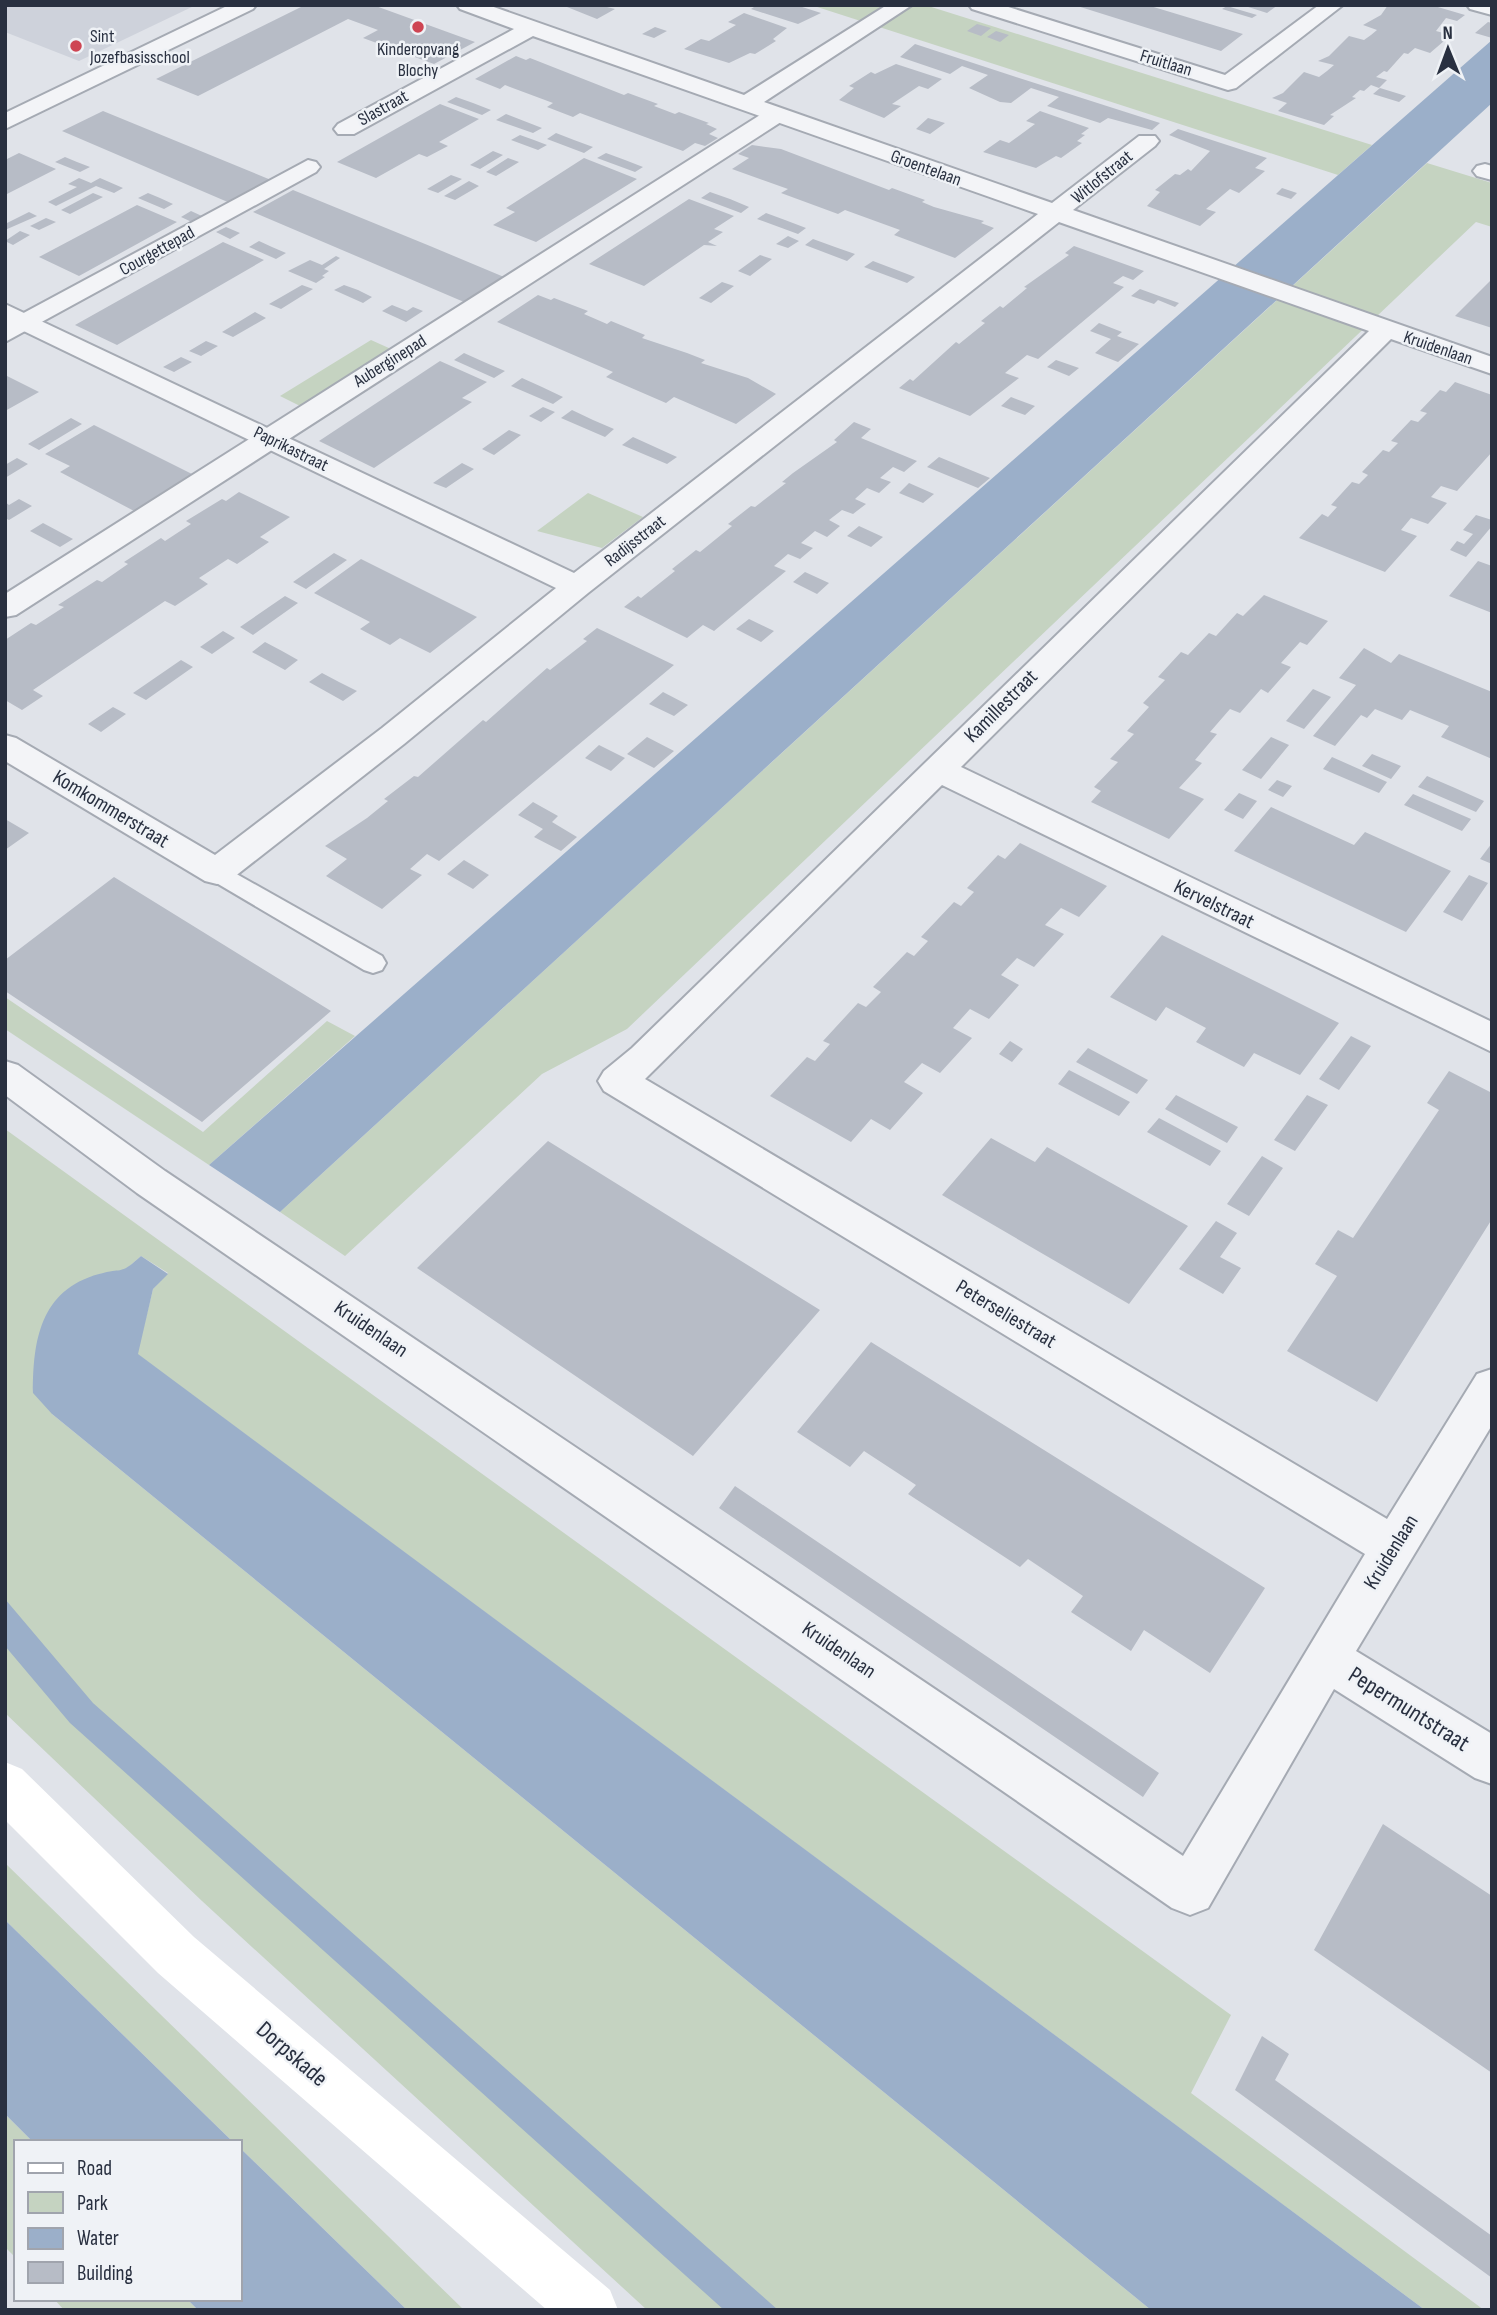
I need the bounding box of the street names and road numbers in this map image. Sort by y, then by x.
street label: Fruitlaan [1137,45,1195,81]
street label: Slastraat [354,85,412,130]
street label: Groentelaan [888,145,964,191]
street label: Witlofstraat [1067,146,1137,208]
street label: Courgettepad [116,222,198,280]
street label: Kruidenlaan [1401,326,1475,370]
street label: Auberginepad [349,330,430,392]
street label: Paprikastraat [250,422,332,476]
street label: Radijsstraat [600,510,670,571]
street label: Kamillestraat [959,664,1043,748]
street label: Komkommerstraat [48,765,174,853]
street label: Kervelstraat [1170,874,1258,934]
street label: Peterseliestraat [951,1274,1061,1354]
street label: Kruidenlaan [329,1295,413,1363]
street label: Kruidenlaan [1358,1510,1424,1594]
street label: Kruidenlaan [797,1616,881,1684]
street label: Pepermuntstraat [1343,1660,1475,1758]
street label: Dorpskade [250,2015,334,2093]

